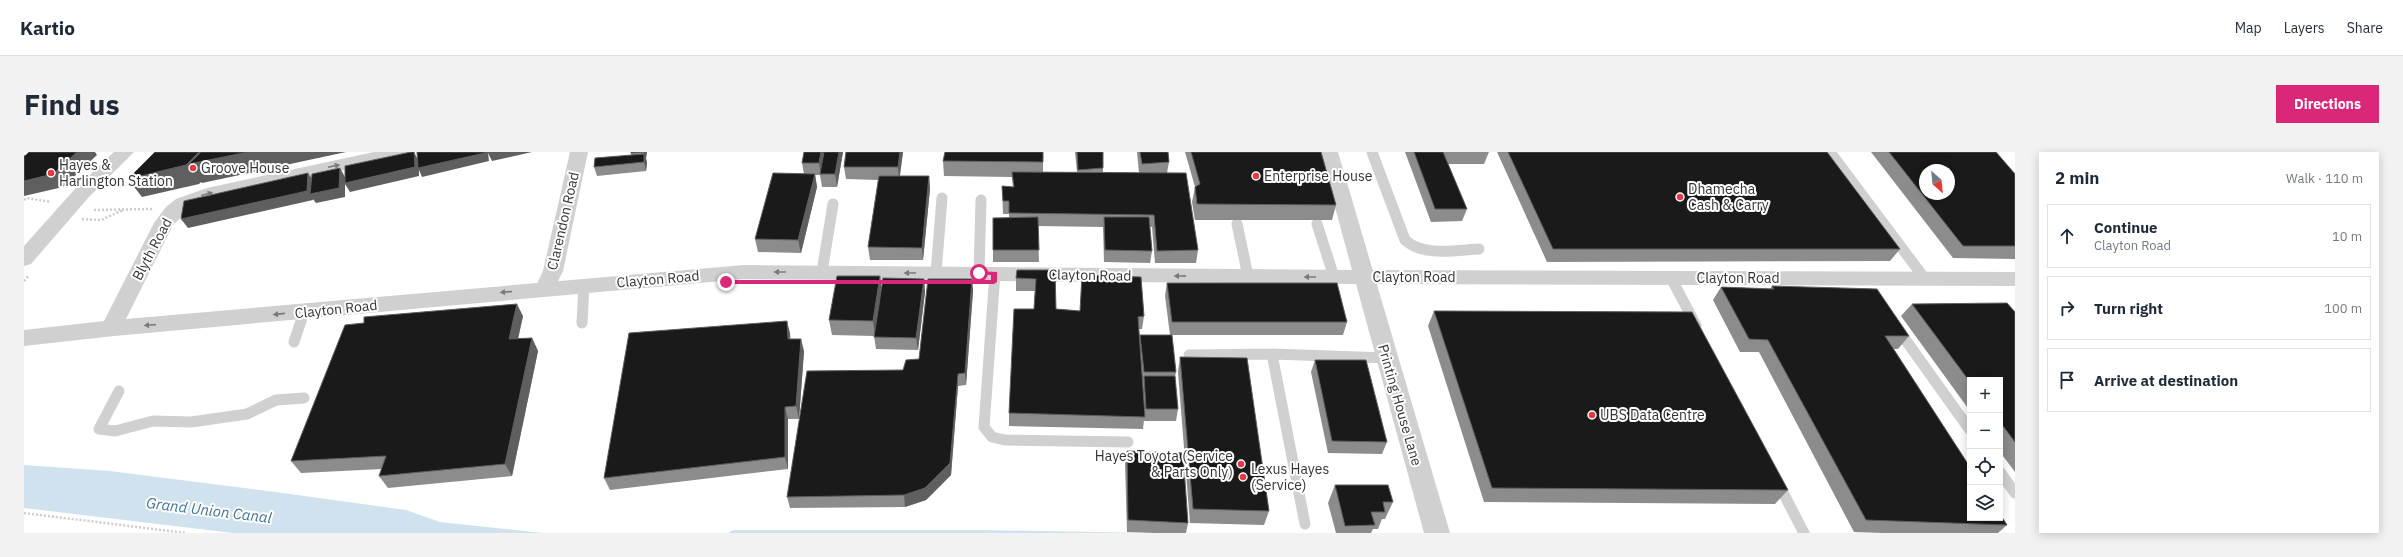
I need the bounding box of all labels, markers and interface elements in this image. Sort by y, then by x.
text: Kartio [20,16,75,40]
text: Map [2235,19,2262,37]
text: Layers [2284,19,2325,37]
text: Share [2347,19,2383,37]
button: Directions [2276,85,2379,123]
text: Find us [24,86,120,123]
place label: Hayes & Harlington Station [59,156,173,190]
place label: Groove House [201,159,290,177]
marker: Groove House [188,163,198,173]
one-way arrow [328,163,340,169]
north arrow [1919,164,1955,200]
place label: Enterprise House [1264,167,1373,185]
text: 2 min [2055,167,2099,189]
marker: Hayes & Harlington Station [46,168,56,178]
street label: Clarendon Road [543,170,583,272]
text: Walk · 110 m [2286,170,2363,187]
marker: Enterprise House [1251,171,1261,181]
place label: Dhamecha Cash & Carry [1688,180,1769,214]
one-way arrow [201,191,213,197]
marker: Dhamecha Cash & Carry [1675,192,1685,202]
street label: Blyth Road [128,215,176,283]
text: Continue [2094,218,2158,237]
icon: ahead [2056,225,2078,247]
text: 10 m [2332,228,2362,245]
text: Clayton Road [2094,237,2171,254]
route start [970,264,988,282]
street label: Clayton Road [1048,265,1132,285]
street label: Clayton Road [616,266,700,292]
street label: Clayton Road [1372,268,1456,286]
one-way arrow [773,269,786,275]
street label: Clayton Road [1696,269,1780,287]
one-way arrow [903,270,916,276]
one-way arrow [1174,272,1186,279]
route end [717,273,735,291]
one-way arrow [1303,274,1316,280]
one-way arrow [500,289,512,296]
street label: Clayton Road [294,296,378,322]
icon: right [2056,297,2078,319]
text: Turn right [2094,299,2163,318]
text: 100 m [2324,300,2362,317]
one-way arrow [273,311,285,317]
one-way arrow [144,322,156,329]
street label: Printing House Lane [1374,342,1426,468]
icon: arrive [2056,369,2078,391]
text: Arrive at destination [2094,371,2238,390]
map controls [1967,377,2003,521]
button: + [1967,377,2003,413]
place label: UBS Data Centre [1600,406,1705,424]
marker: UBS Data Centre [1587,410,1597,420]
button: − [1967,413,2003,449]
place label: Hayes Toyota (Service & Parts Only) [1095,447,1233,481]
button: locate [1967,449,2003,485]
marker: Hayes Toyota (Service & Parts Only) [1236,459,1246,469]
place label: Lexus Hayes (Service) [1251,460,1329,494]
marker: Lexus Hayes (Service) [1238,472,1248,482]
button: layers [1967,485,2003,521]
water label: Grand Union Canal [145,493,273,527]

